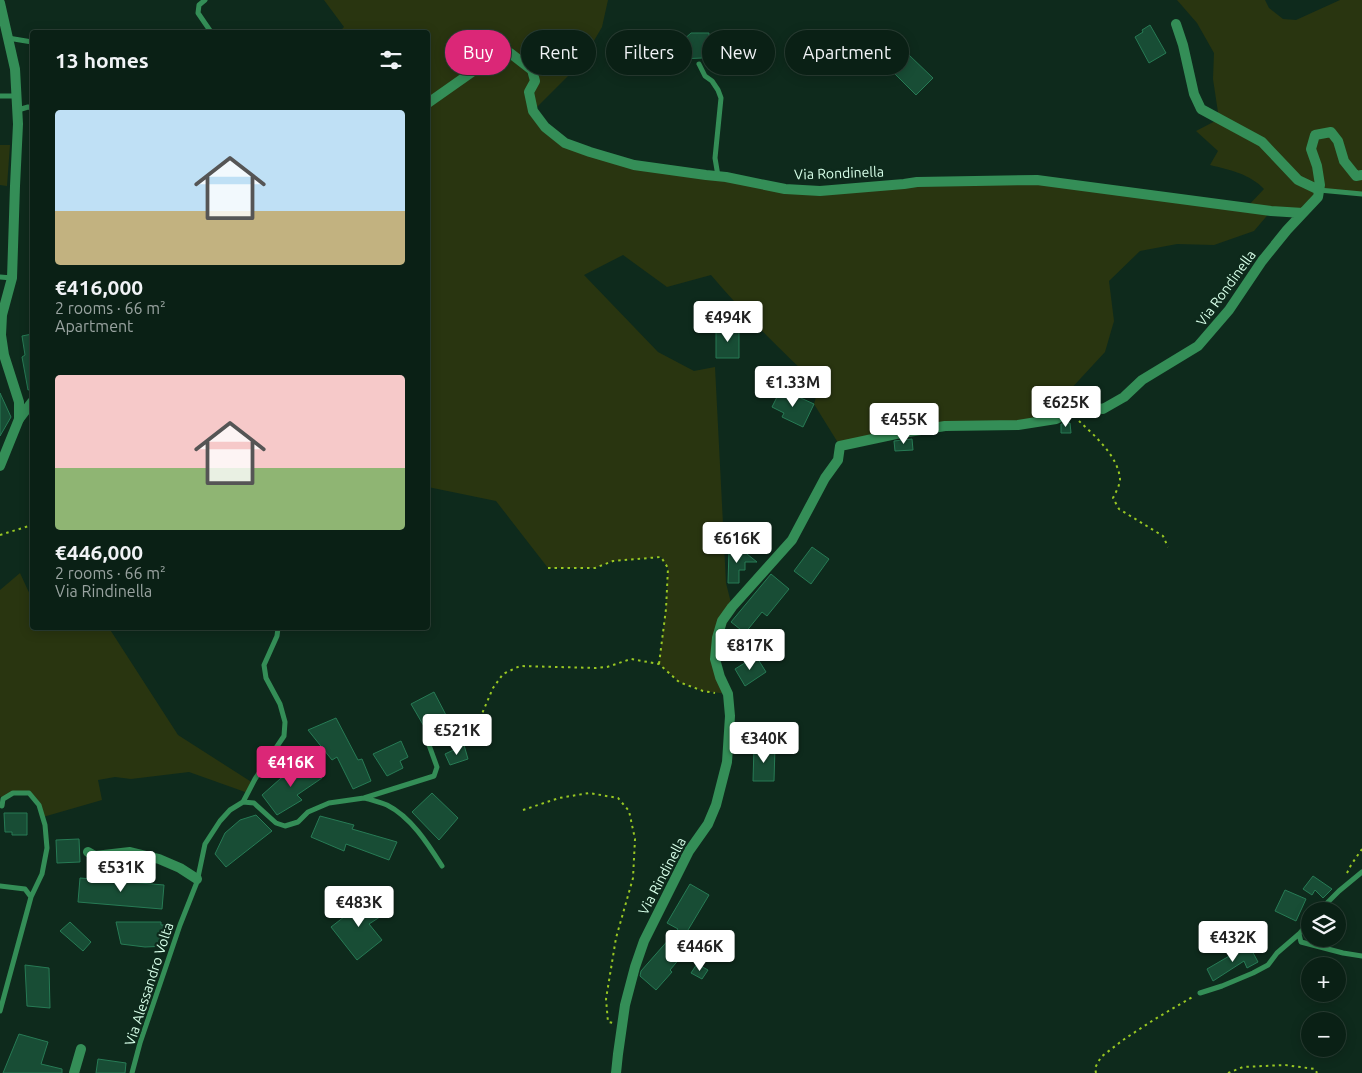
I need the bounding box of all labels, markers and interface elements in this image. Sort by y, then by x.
chip: Buy [445,30,511,75]
chip: Rent [521,30,596,75]
chip: Filters [606,30,692,75]
chip: New [702,30,775,75]
chip: Apartment [785,30,909,75]
icon: filters [377,46,405,74]
text: 13 homes [55,48,149,72]
icon: home [185,143,275,233]
street label: Via Rondinella [794,163,884,183]
street label: Via Rondinella [1193,247,1259,329]
text: €416,000 [55,275,143,299]
text: 2 rooms · 66 m² [55,299,166,317]
pin: €494K [693,300,763,343]
text: €494K [705,308,751,326]
text: Apartment [55,317,133,335]
pin: €1.33M [752,366,834,408]
text: €1.33M [766,373,820,391]
pin: €625K [1031,386,1101,428]
text: €625K [1043,393,1089,411]
pin: €455K [869,402,939,445]
icon: home [185,408,275,498]
text: €455K [881,410,927,428]
pin: €616K [702,522,772,564]
text: €616K [714,529,760,547]
text: €446,000 [55,540,143,564]
text: 2 rooms · 66 m² [55,564,166,582]
text: Via Rindinella [55,582,152,600]
pin: €817K [715,628,785,671]
text: €817K [727,636,773,654]
pin: €521K [422,714,492,756]
text: €521K [434,721,480,739]
pin: €340K [729,722,799,764]
text: €340K [741,729,787,747]
pin: €416K [256,746,326,788]
text: €416K [268,753,314,771]
street label: Via Rindinella [635,835,689,917]
pin: €531K [86,850,156,893]
text: €531K [98,858,144,876]
pin: €483K [324,886,394,928]
text: €483K [336,893,382,911]
map controls [1301,902,1346,1057]
button: layers [1301,902,1346,947]
street label: Via Alessandro Volta [121,920,177,1048]
pin: €432K [1198,920,1268,963]
text: €432K [1210,928,1256,946]
pin: €446K [665,930,735,972]
text: €446K [677,937,723,955]
button: + [1301,957,1346,1002]
button: − [1301,1012,1346,1057]

